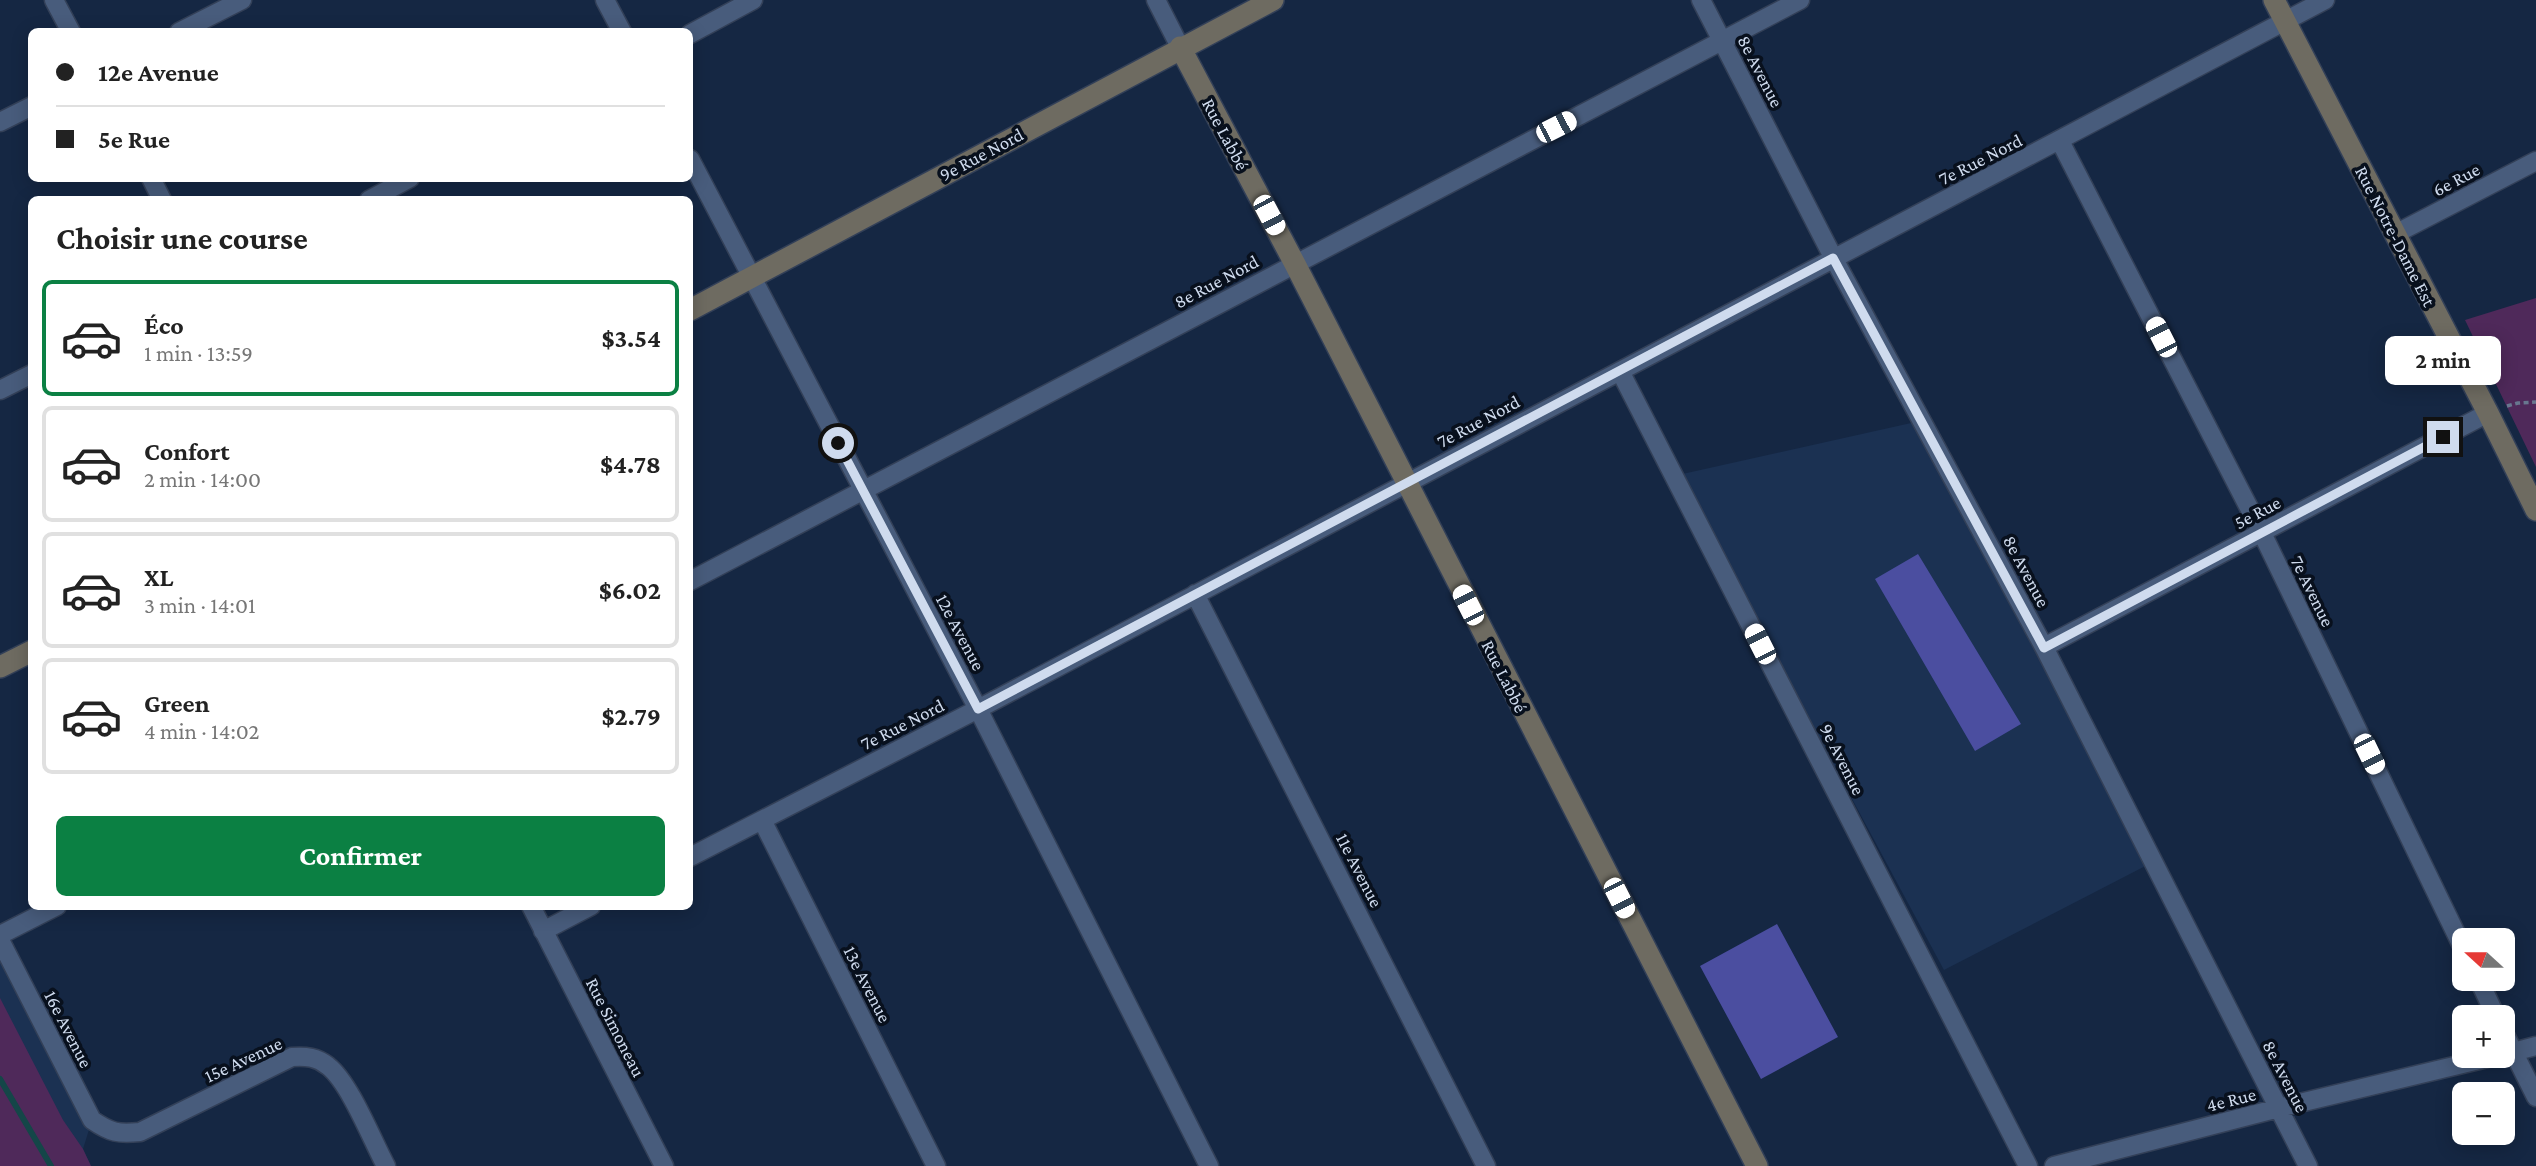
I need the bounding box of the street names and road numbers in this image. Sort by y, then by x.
street label: 8e Avenue [1733,32,1788,111]
street label: Rue Labbé [1198,95,1253,174]
street label: 9e Rue Nord [936,124,1027,185]
street label: 7e Rue Nord [1935,130,2025,189]
street label: 6e Rue [2429,158,2483,201]
street label: Rue Notre-Dame Est [2351,162,2440,311]
street label: 8e Rue Nord [1170,250,1262,312]
street label: 7e Rue Nord [1433,391,1523,452]
street label: 5e Rue [2230,492,2284,533]
street label: 8e Avenue [1999,532,2054,611]
street label: 7e Avenue [2286,552,2339,630]
street label: 12e Avenue [932,591,989,674]
street label: Rue Labbé [1477,637,1532,716]
street label: 7e Rue Nord [857,695,947,754]
street label: 9e Avenue [1816,720,1870,799]
street label: 11e Avenue [1332,830,1387,911]
street label: 13e Avenue [839,942,896,1026]
street label: Rue Simoneau [582,974,649,1080]
street label: 16e Avenue [40,987,97,1071]
street label: 15e Avenue [201,1032,285,1087]
street label: 8e Avenue [2258,1037,2313,1116]
street label: 4e Rue [2204,1083,2258,1116]

